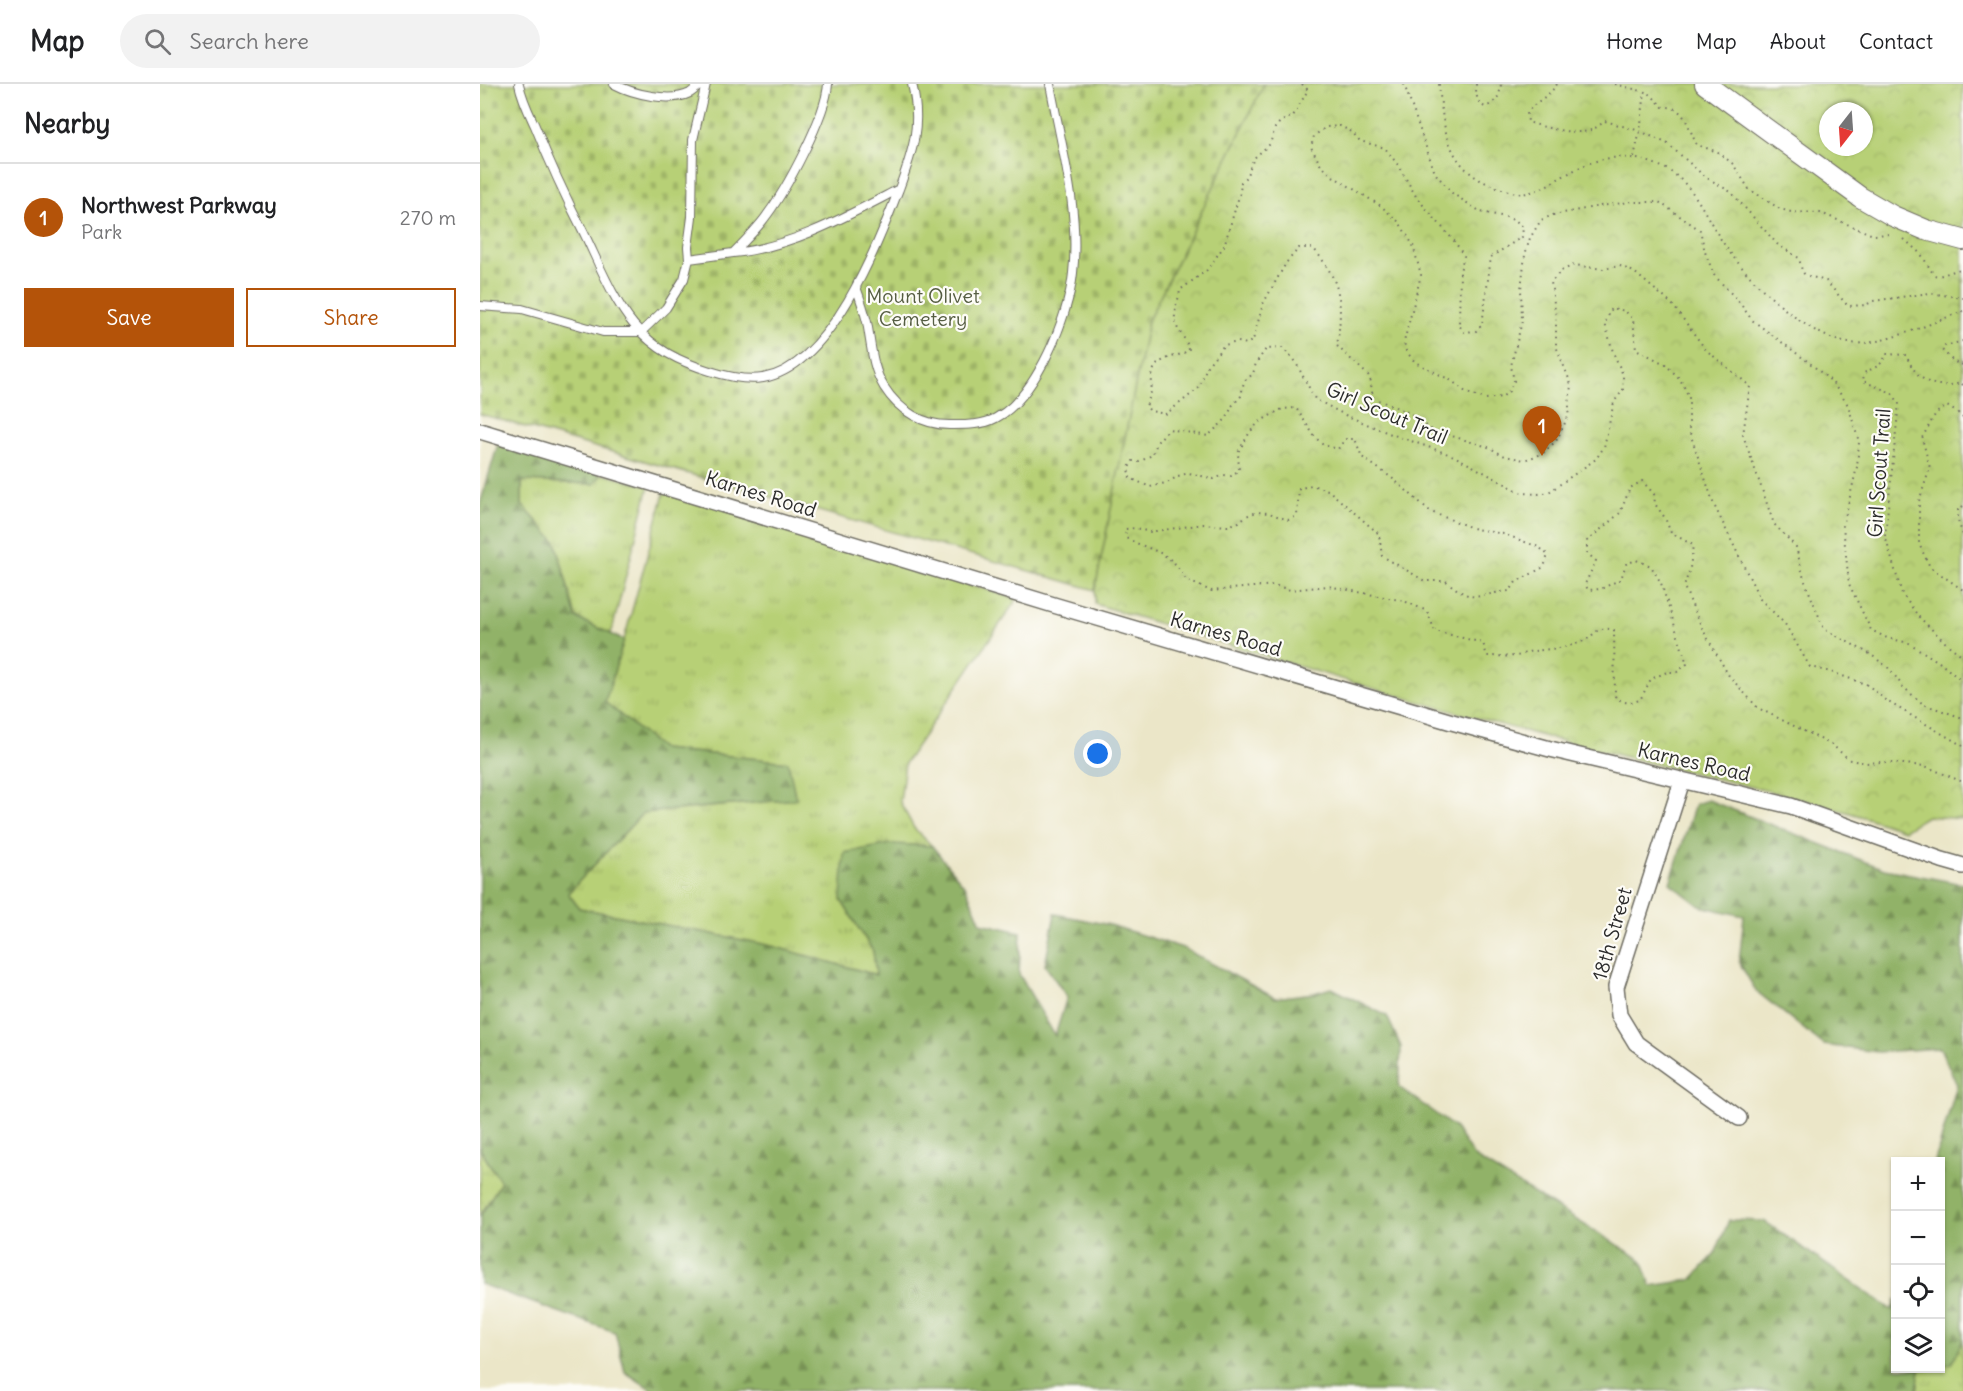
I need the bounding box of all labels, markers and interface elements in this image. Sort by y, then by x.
search box [120,14,540,68]
text: Map [30,23,84,59]
icon: search [141,25,174,58]
text: Search here [189,27,309,55]
text: Home [1606,28,1663,55]
text: Map [1696,28,1737,55]
text: About [1770,28,1826,55]
text: Contact [1859,28,1933,55]
north arrow [1819,102,1873,156]
text: Nearby [24,107,110,140]
text: Northwest Parkway [81,191,277,219]
text: 1 [40,205,47,230]
text: 270 m [400,205,456,230]
text: Park [81,219,122,244]
park label: Mount Olivet Cemetery [866,283,980,331]
button: Save [24,288,234,347]
button: Share [246,288,456,347]
street label: Girl Scout Trail [1323,376,1452,449]
pin: 1 [1522,406,1562,456]
street label: Girl Scout Trail [1862,408,1895,538]
street label: Karnes Road [703,465,820,522]
street label: Karnes Road [1167,606,1285,661]
street label: Karnes Road [1635,736,1753,787]
your location [1083,739,1112,768]
street label: 18th Street [1586,884,1637,983]
map controls [1891,1157,1945,1373]
button: + [1891,1157,1945,1211]
button: − [1891,1211,1945,1265]
button: locate [1891,1265,1945,1319]
button: layers [1891,1319,1945,1373]

